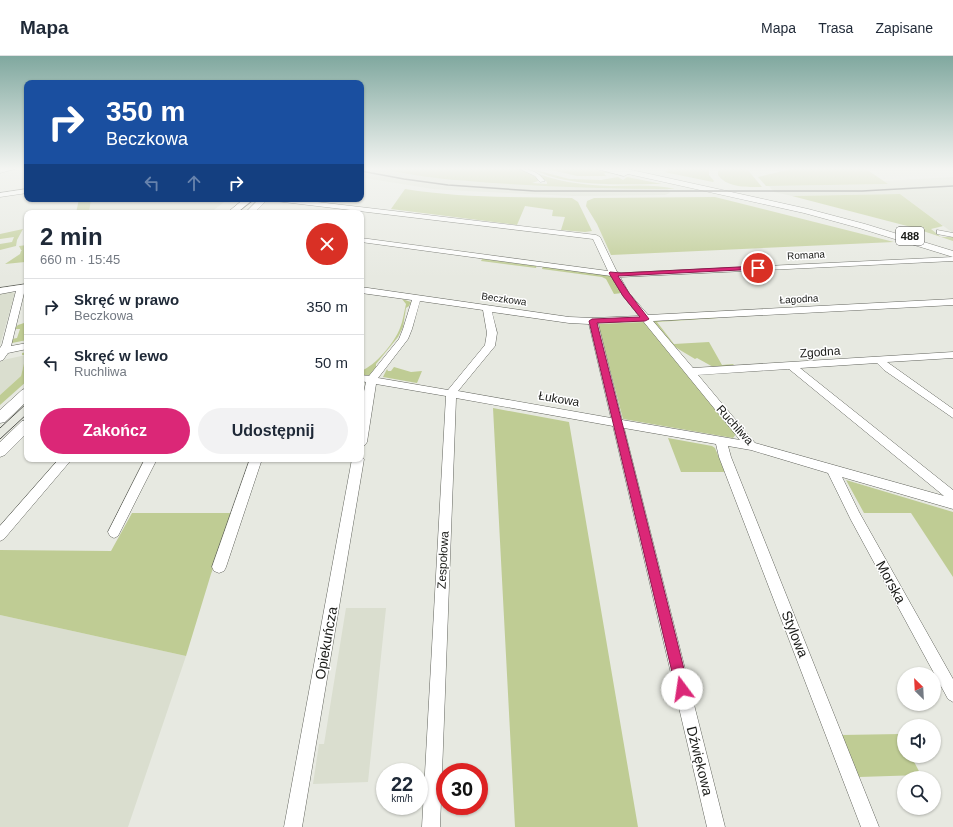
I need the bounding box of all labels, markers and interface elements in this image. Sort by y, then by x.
text: Mapa [20,17,69,38]
text: Mapa [761,20,796,36]
text: Trasa [818,20,853,36]
text: Zapisane [875,20,933,36]
icon: right [40,96,92,148]
text: 350 m [106,96,185,127]
text: Beczkowa [106,129,188,149]
icon: left [141,172,163,194]
icon: ahead [183,172,205,194]
icon: right [225,172,247,194]
text: 2 min [40,223,103,250]
button: close [306,223,348,265]
road number: 488 [896,227,924,245]
street label: Romana [787,248,826,261]
pin [741,251,775,285]
text: 660 m · 15:45 [40,252,120,267]
icon: arrive [747,257,769,279]
street label: Beczkowa [481,290,528,308]
text: Skręć w prawo [74,291,179,308]
street label: Łagodna [779,292,819,306]
icon: right [40,296,62,318]
text: 350 m [306,298,348,315]
text: Beczkowa [74,308,133,323]
street label: Zgodna [799,344,841,360]
text: Skręć w lewo [74,347,168,364]
icon: left [40,352,62,374]
text: 50 m [315,354,348,371]
text: Ruchliwa [74,364,127,379]
street label: Łukowa [537,389,581,410]
street label: Ruchliwa [714,402,757,448]
button: Zakończ [40,408,190,454]
button: Udostępnij [198,408,348,454]
street label: Zespołowa [434,530,452,589]
street label: Morska [873,558,909,606]
street label: Opiekuńcza [312,605,340,681]
street label: Stylowa [778,608,812,660]
north arrow [897,667,941,711]
map controls [897,667,941,815]
position arrow [661,668,703,710]
button: sound [897,719,941,763]
street label: Dźwiękowa [684,725,716,797]
speed limit sign: 30 [436,763,488,815]
button: search [897,771,941,815]
text: 22 [391,773,413,795]
text: km/h [391,793,413,804]

